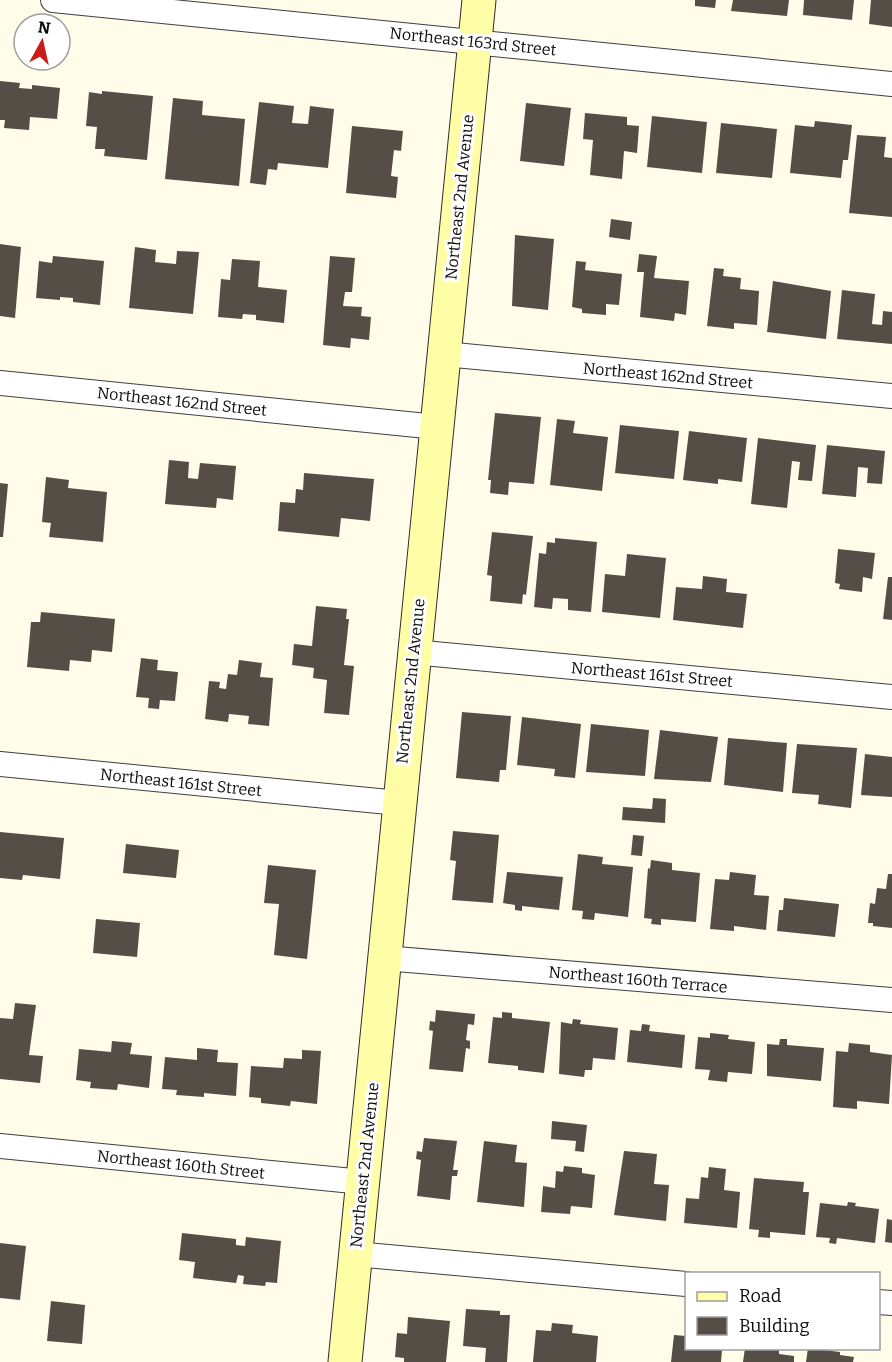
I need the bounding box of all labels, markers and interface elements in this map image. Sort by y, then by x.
north arrow [12,12,72,72]
text: N [37,17,51,38]
street label: Northeast 163rd Street [389,23,557,60]
street label: Northeast 2nd Avenue [441,113,478,281]
street label: Northeast 162nd Street [582,359,754,392]
street label: Northeast 162nd Street [96,383,268,420]
street label: Northeast 2nd Avenue [392,597,429,765]
street label: Northeast 161st Street [570,658,734,691]
street label: Northeast 161st Street [99,765,263,800]
street label: Northeast 160th Terrace [548,962,728,997]
street label: Northeast 2nd Avenue [346,1081,383,1249]
street label: Northeast 160th Street [96,1146,266,1183]
legend [685,1272,880,1350]
text: Road [739,1285,782,1307]
text: Building [739,1315,810,1337]

